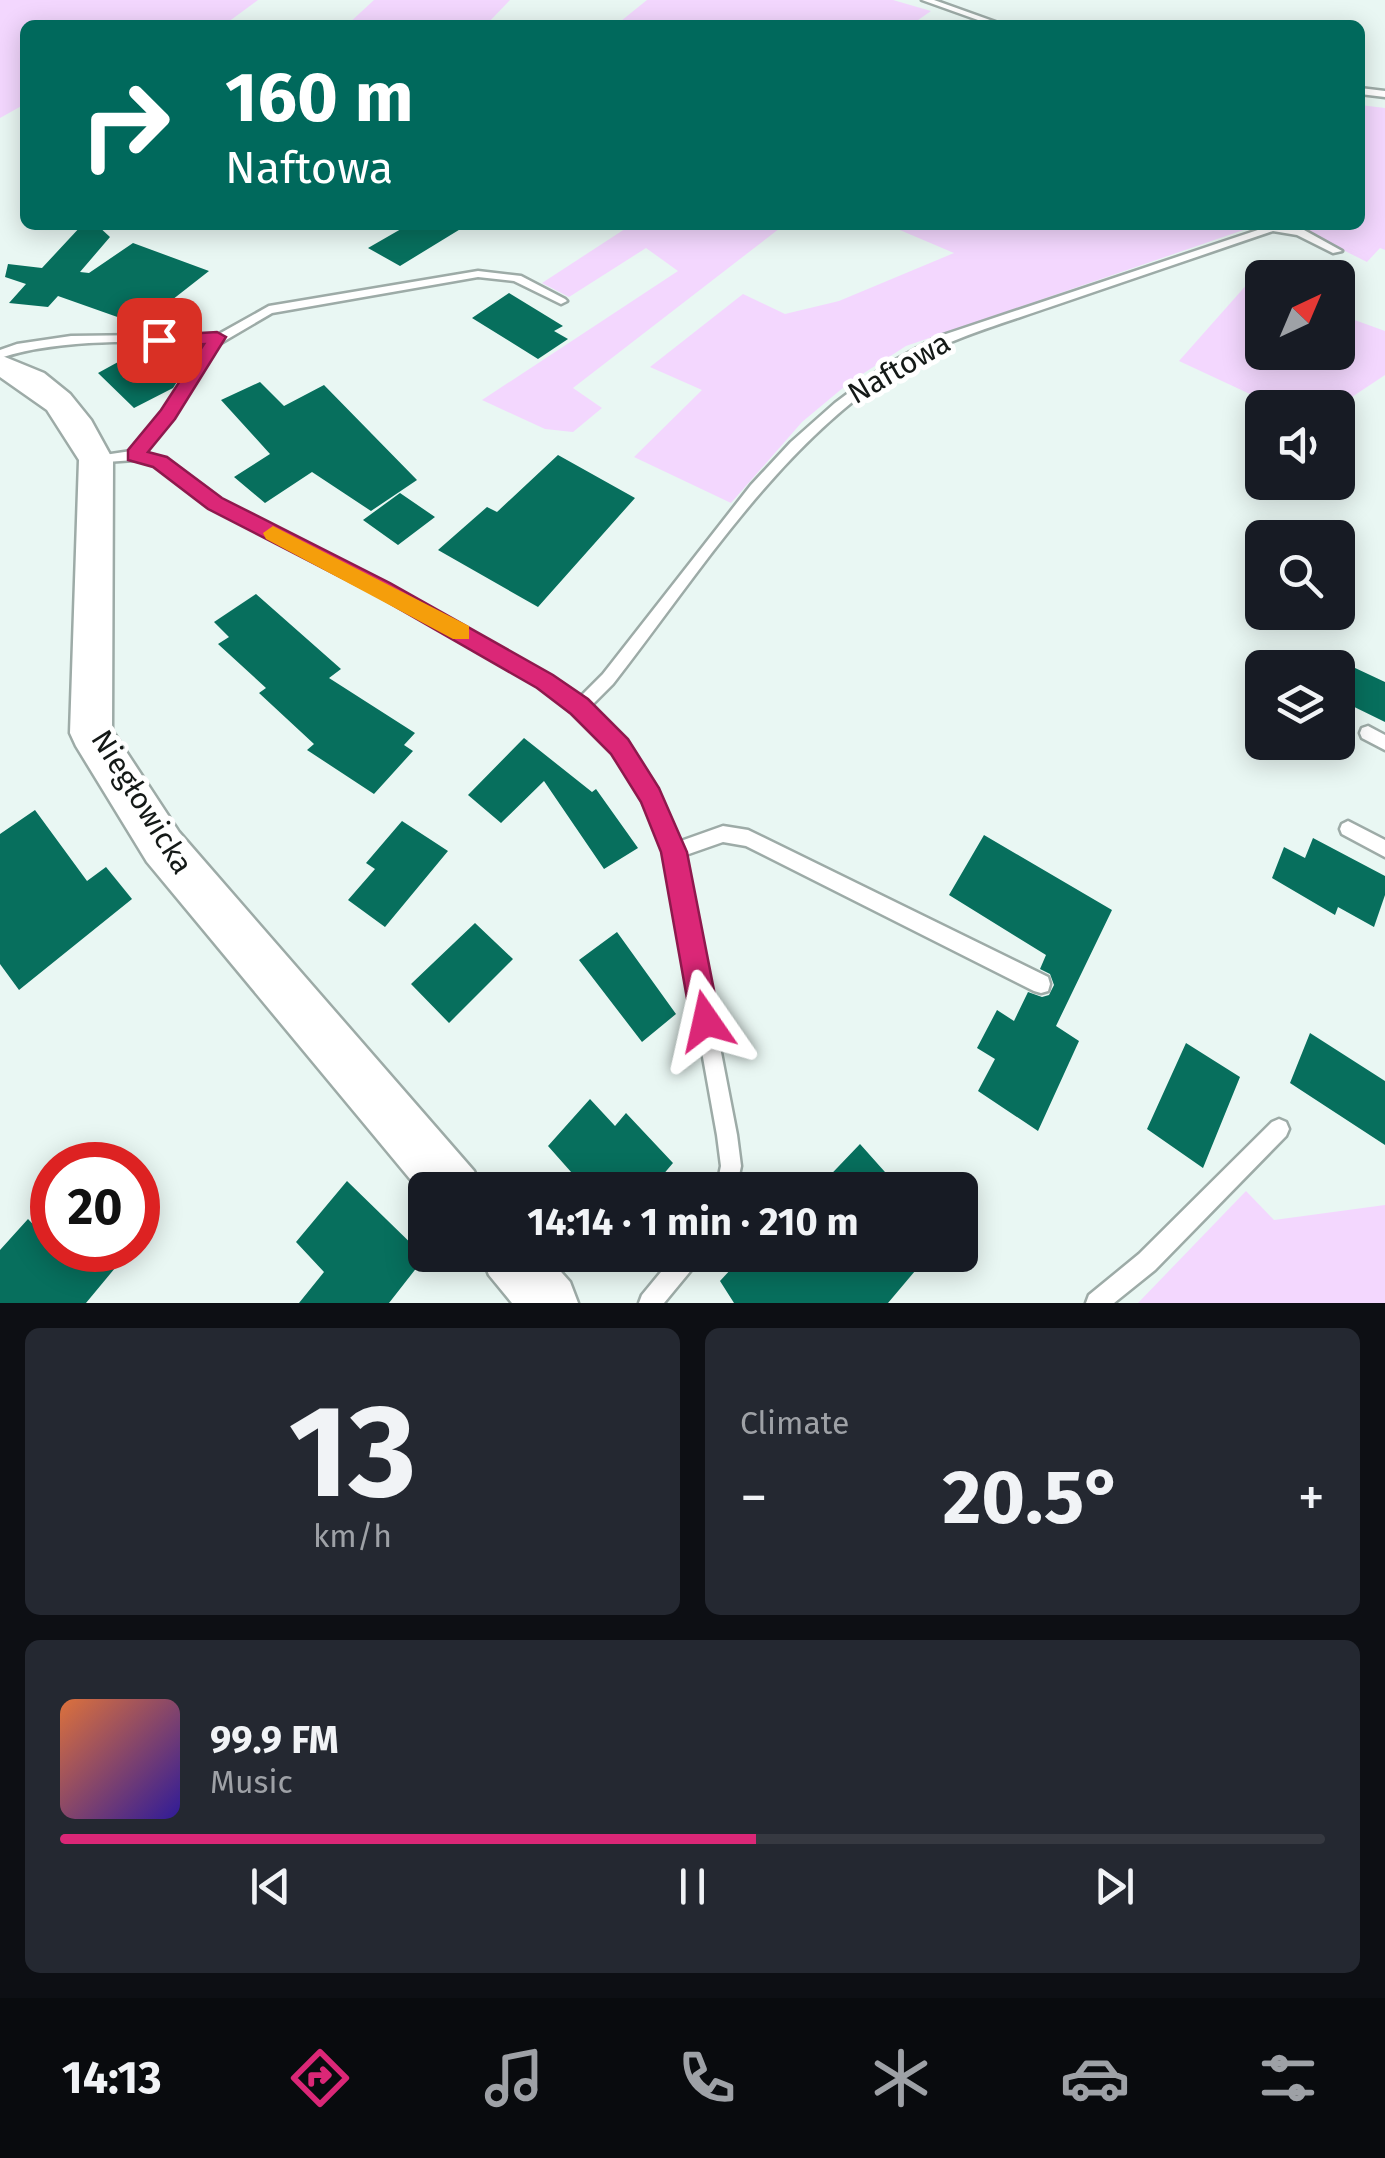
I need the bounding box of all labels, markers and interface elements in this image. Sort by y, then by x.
text: 160 m [225,56,414,140]
icon: right [60,60,190,190]
text: Naftowa [225,141,393,195]
north arrow [1245,260,1355,370]
map controls [1245,260,1355,760]
pin [117,298,202,383]
icon: arrive [132,313,187,368]
street label: Naftowa [841,324,957,412]
button: sound [1245,390,1355,500]
button: search [1245,520,1355,630]
button: layers [1245,650,1355,760]
street label: Niegłowicka [84,723,200,881]
position arrow [654,969,758,1073]
speed limit sign: 20 [30,1142,160,1272]
text: 14:14 · 1 min · 210 m [527,1199,859,1245]
text: 13 [289,1374,416,1530]
text: Climate [740,1404,849,1442]
text: 20.5° [943,1453,1123,1543]
text: − [740,1465,768,1531]
text: + [1298,1465,1325,1531]
text: km/h [313,1517,392,1555]
text: 99.9 FM [210,1717,339,1763]
text: Music [210,1763,293,1801]
icon: previous [243,1859,298,1914]
icon: pause [665,1859,720,1914]
icon: next [1087,1859,1142,1914]
icon: directions [285,2043,355,2113]
icon: music [479,2043,549,2113]
icon: phone [672,2043,742,2113]
icon: climate [866,2043,936,2113]
icon: car [1060,2043,1130,2113]
icon: filters [1253,2043,1323,2113]
text: 14:13 [62,2051,162,2105]

